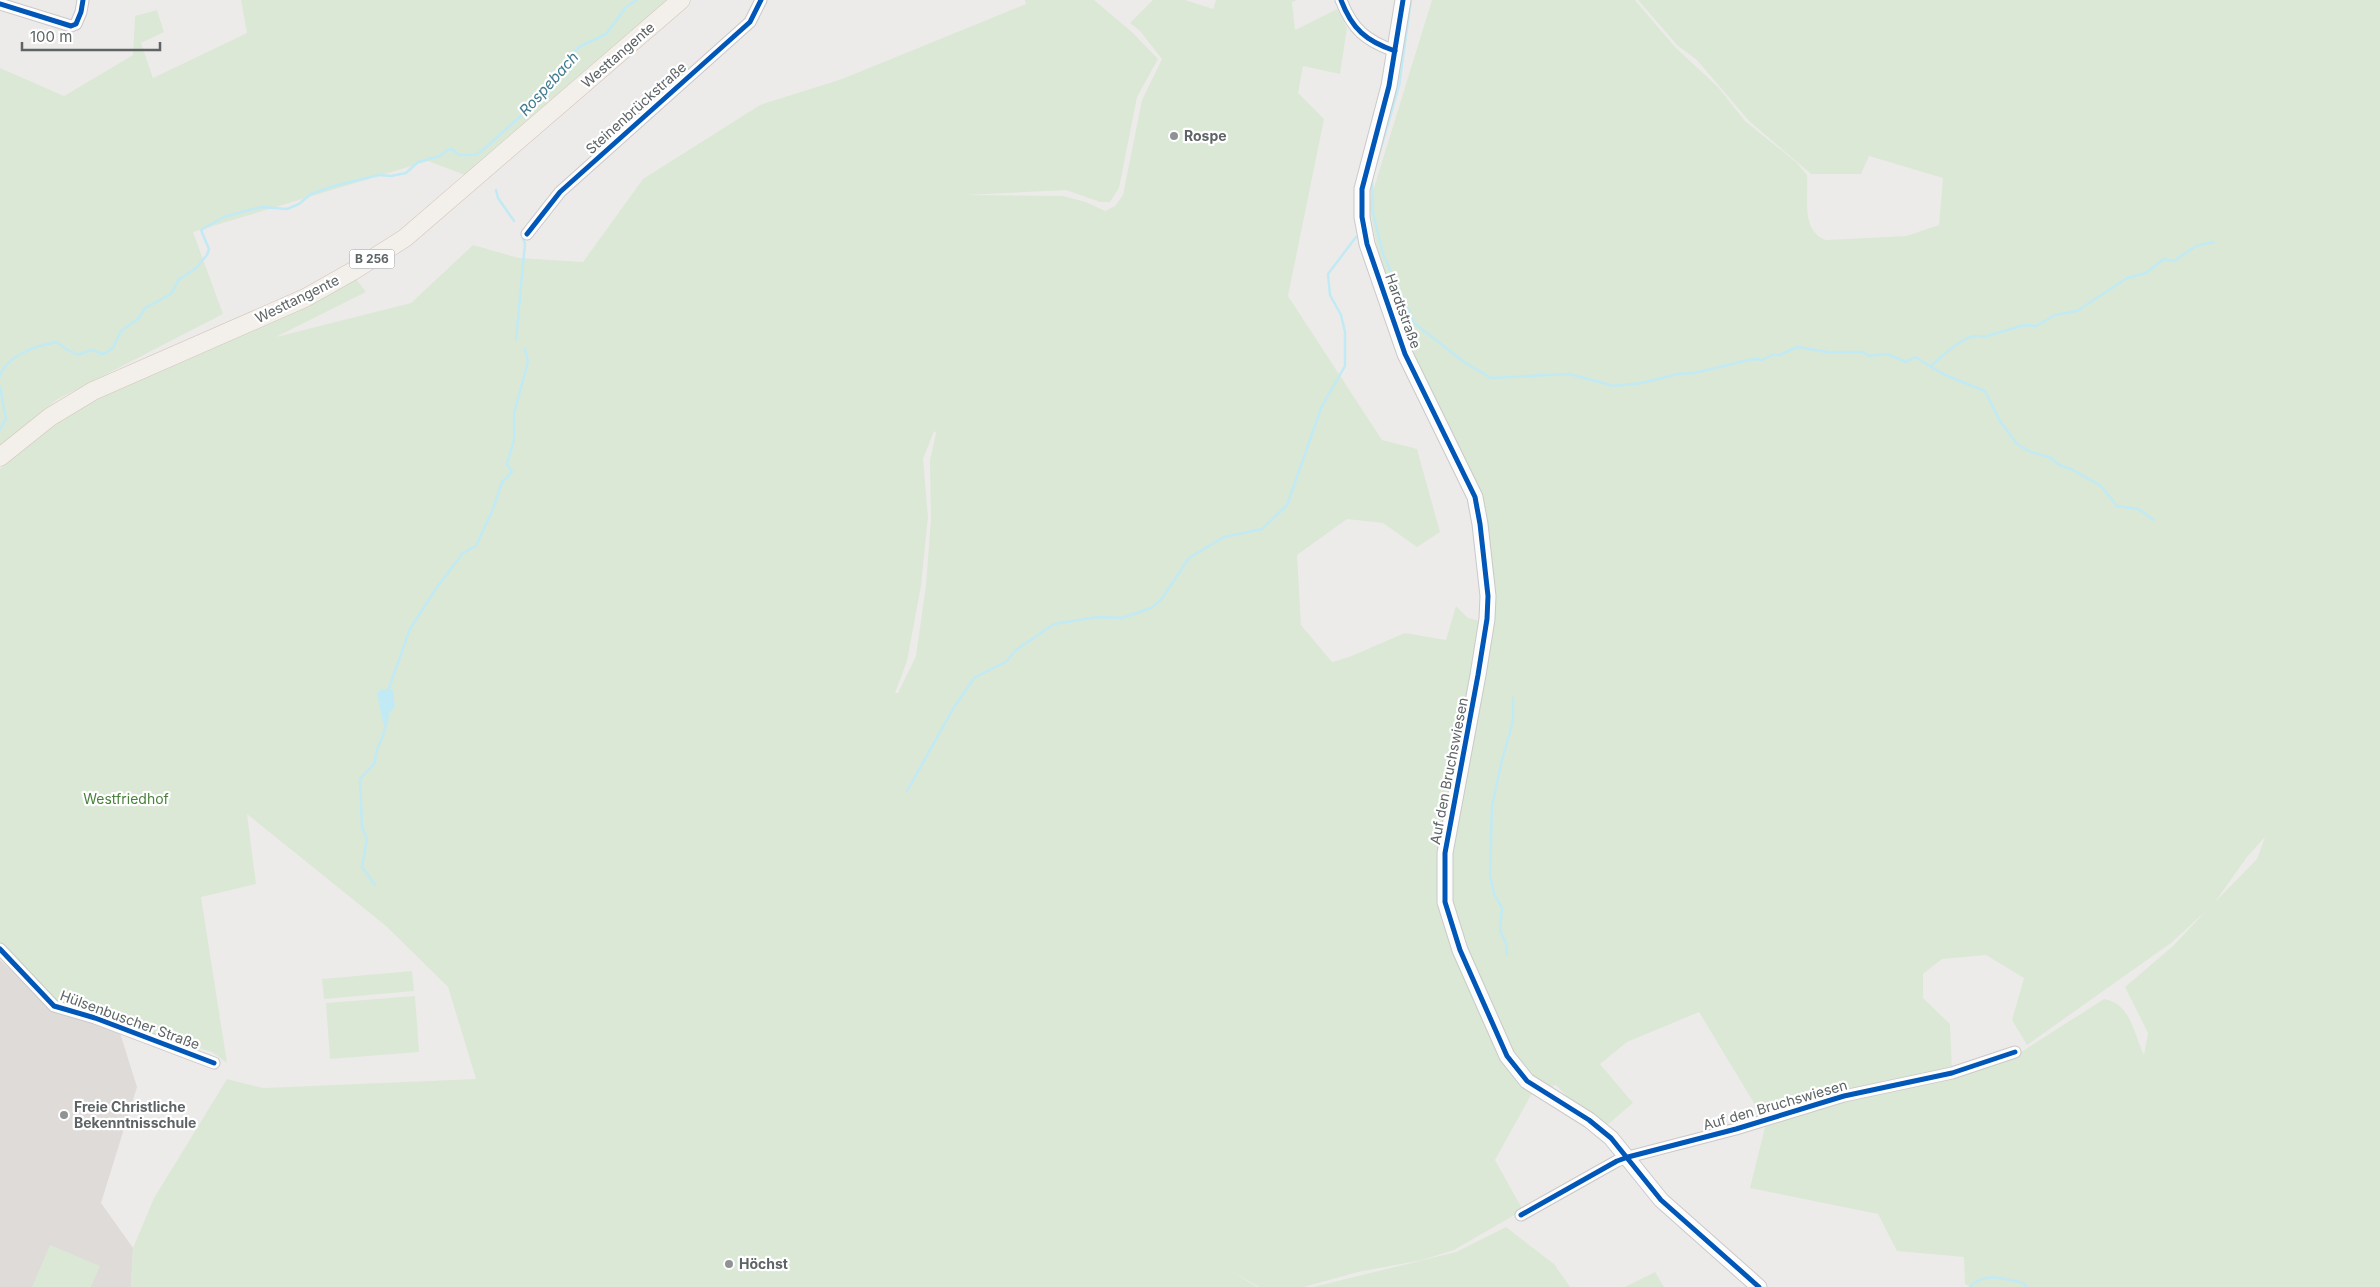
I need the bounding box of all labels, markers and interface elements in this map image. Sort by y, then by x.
street label: Westtangente [578,18,658,91]
scale bar [22,20,160,52]
text: 100 m [30,27,72,46]
water label: Rospebach [515,47,583,120]
street label: Steinenbrückstraße [582,58,689,157]
place label: Rospe [1184,127,1227,144]
marker: Rospe [1168,130,1180,142]
road number: B 256 [350,250,394,268]
street label: Westtangente [252,271,342,326]
street label: Hardtstraße [1382,271,1425,351]
street label: Auf den Bruchswiesen [1426,696,1471,846]
park label: Westfriedhof [83,790,169,807]
street label: Hülsenbuscher Straße [58,986,202,1053]
street label: Auf den Bruchswiesen [1701,1076,1849,1133]
place label: Freie Christliche Bekenntnisschule [74,1098,196,1131]
marker: Freie Christliche Bekenntnisschule [58,1109,70,1121]
place label: Höchst [739,1255,788,1272]
marker: Höchst [723,1258,735,1270]

